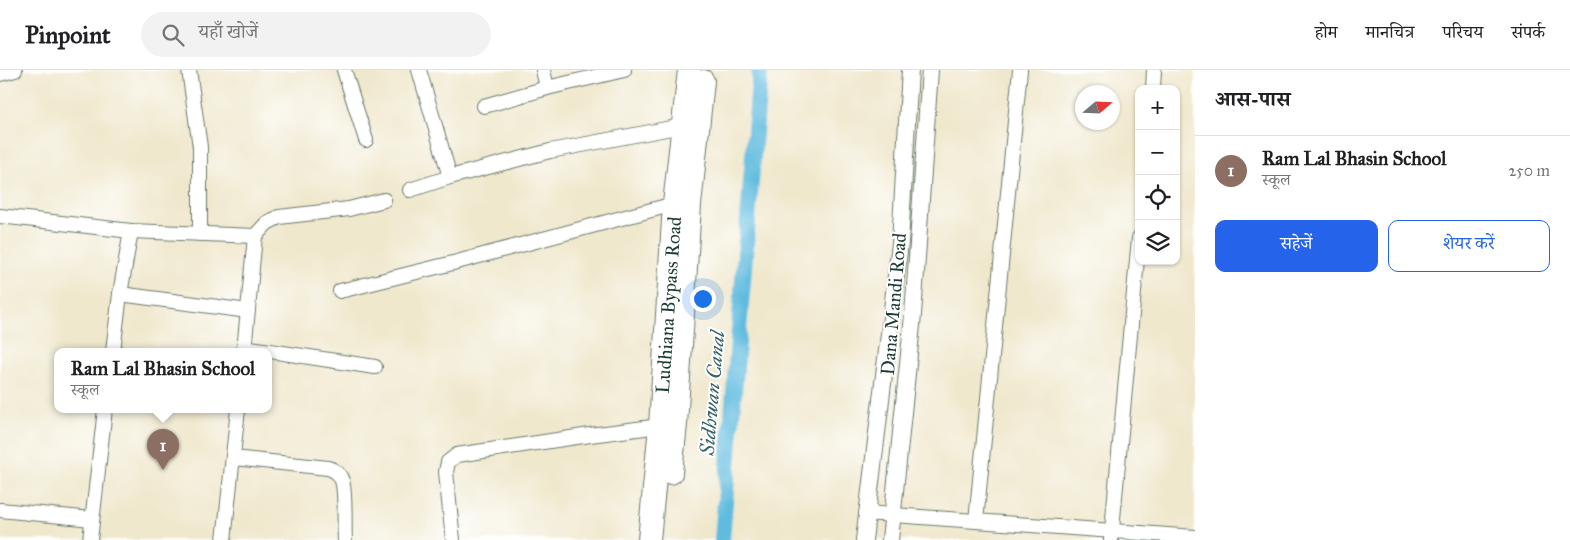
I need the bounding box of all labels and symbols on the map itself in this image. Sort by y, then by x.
north arrow [1075,85,1120,130]
street label: Ludhiana Bypass Road [651,215,686,394]
street label: Dana Mandi Road [876,232,911,376]
your location [690,286,716,312]
water label: Sidhwan Canal [695,328,730,457]
pin: 1 [147,429,179,470]

